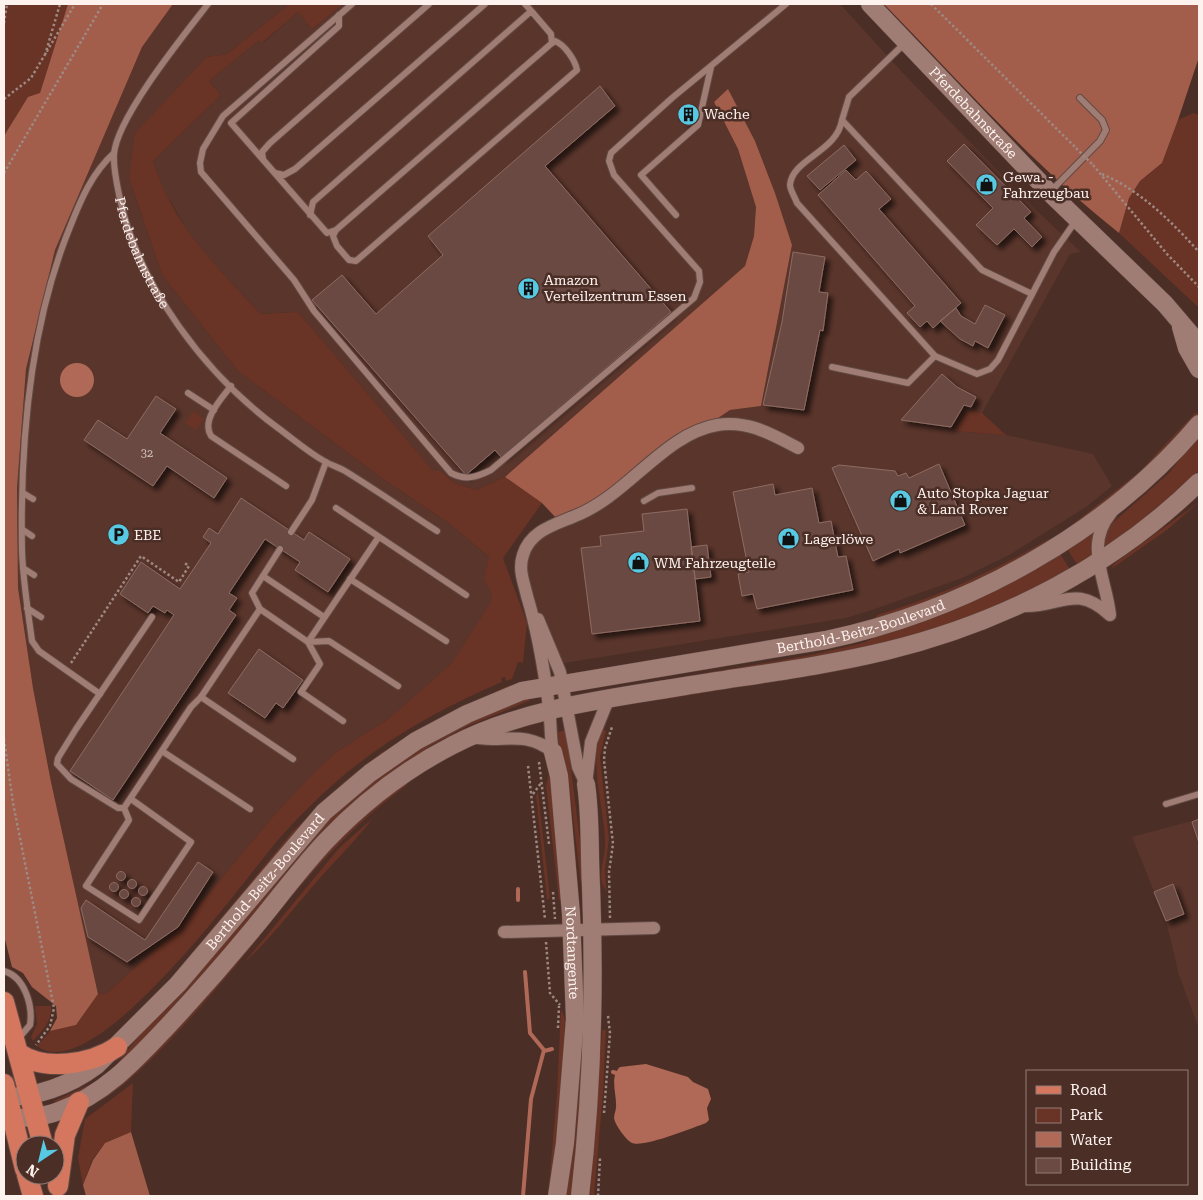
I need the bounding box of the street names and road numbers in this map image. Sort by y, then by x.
street label: Pferdebahnstraße [926,64,1021,162]
street label: Pferdebahnstraße [112,195,173,312]
street label: Berthold-Beitz-Boulevard [775,596,947,656]
street label: Berthold-Beitz-Boulevard [203,810,327,953]
street label: Nordtangente [562,905,582,1000]

